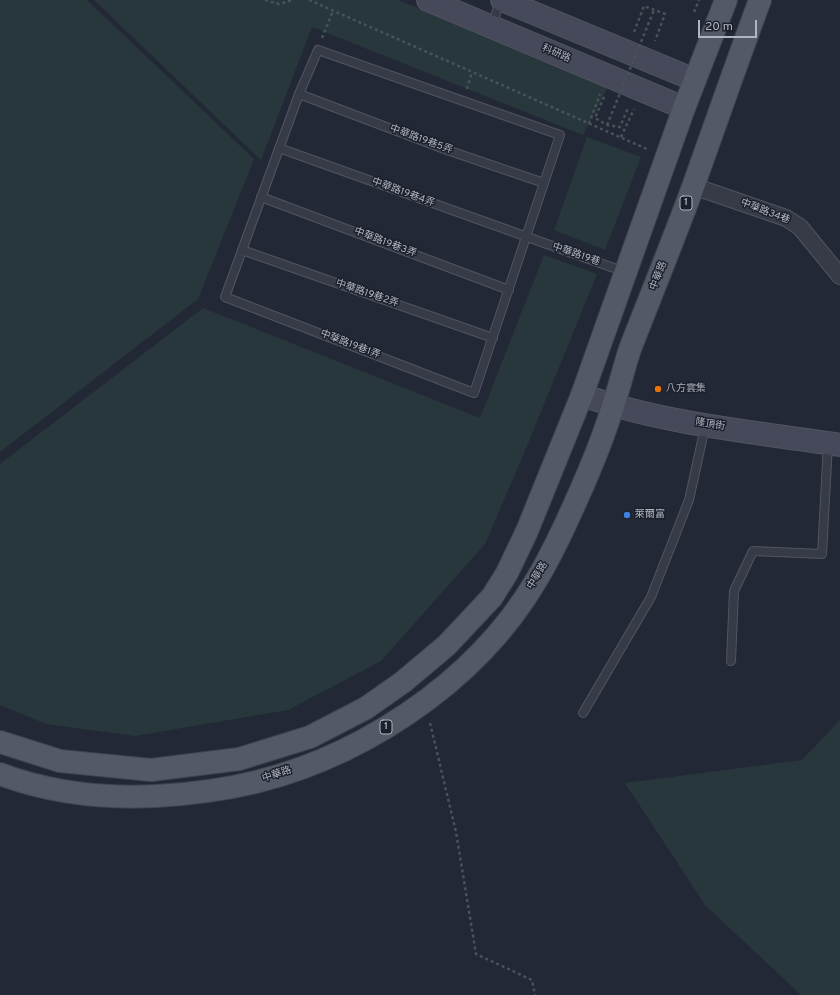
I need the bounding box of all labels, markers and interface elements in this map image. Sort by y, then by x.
scale bar [700,12,759,38]
text: 20 m [705,19,733,35]
street label: 科研路 [540,43,572,65]
street label: 中華路19巷5弄 [388,123,454,157]
street label: 中華路19巷4弄 [370,176,436,210]
road number: 1 [680,196,692,210]
street label: 中華路34巷 [738,197,792,227]
street label: 中華路19巷3弄 [352,226,418,260]
street label: 中華路19巷 [551,241,601,269]
street label: 中華路 [648,260,670,292]
street label: 中華路19巷2弄 [334,278,400,310]
street label: 中華路19巷1弄 [318,328,382,362]
place label: 八方雲集 [666,383,706,395]
marker: 八方雲集 [653,384,663,394]
street label: 隆頂街 [694,417,726,433]
place label: 萊爾富 [635,509,665,521]
marker: 萊爾富 [622,510,632,520]
street label: 中華路 [525,560,551,592]
road number: 1 [380,720,392,734]
street label: 中華路 [261,765,293,785]

